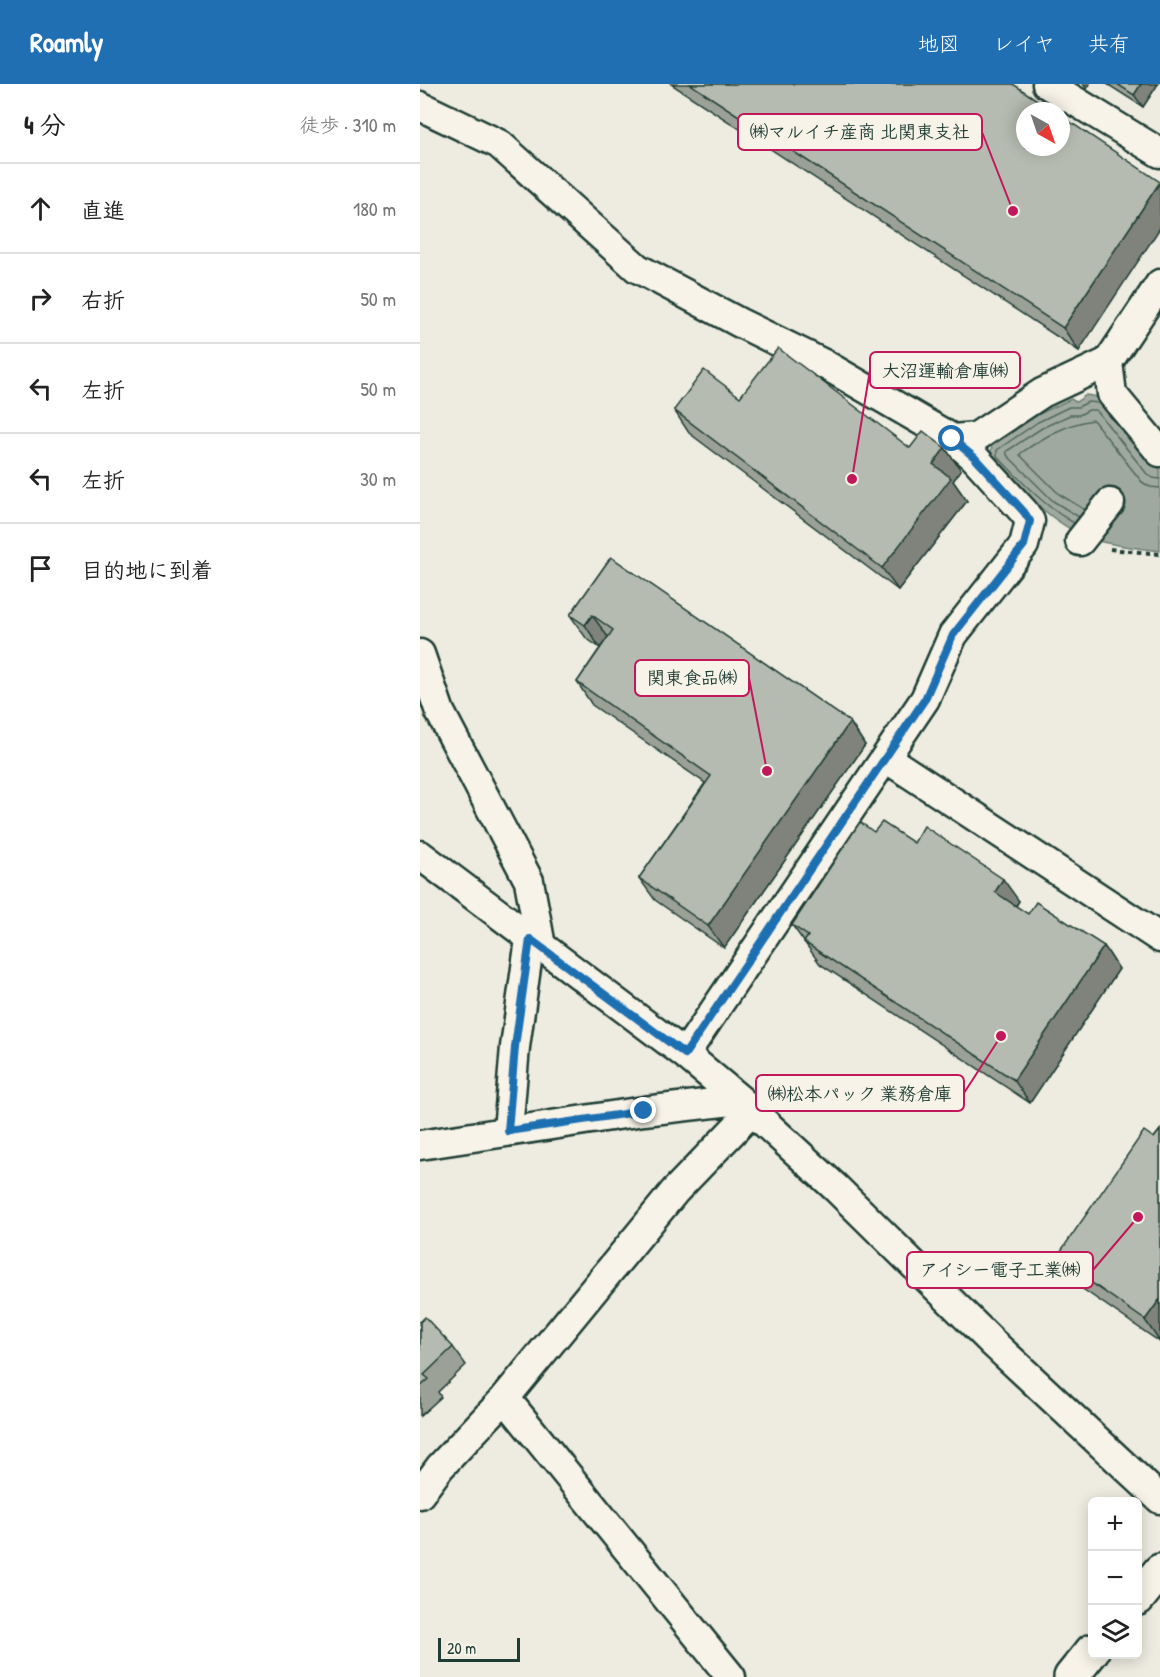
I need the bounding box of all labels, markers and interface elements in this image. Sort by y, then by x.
text: Roamly [30,23,103,61]
text: 地図 [918,29,960,58]
text: レイヤ [993,29,1055,58]
text: 共有 [1088,29,1130,58]
north arrow [1016,102,1070,156]
text: 4 分 [24,107,66,142]
text: 徒歩 · 310 m [299,111,396,138]
callout: ㈱マルイチ産商 北関東支社 [738,114,982,150]
text: ㈱マルイチ産商 北関東支社 [750,119,970,144]
icon: ahead [24,192,57,225]
text: 直進 [81,195,125,225]
text: 180 m [353,195,396,222]
icon: right [24,282,57,315]
text: 右折 [81,285,125,315]
text: 50 m [360,285,396,312]
callout: 大沼運輸倉庫㈱ [870,352,1020,388]
text: 大沼運輸倉庫㈱ [882,358,1008,383]
icon: left [24,372,57,405]
text: 左折 [81,375,125,405]
text: 50 m [360,375,396,402]
route start [938,425,964,451]
icon: left [24,462,57,495]
text: 左折 [81,465,125,495]
text: 30 m [360,465,396,492]
icon: arrive [24,552,57,585]
text: 目的地に到着 [81,555,213,585]
callout: 関東食品㈱ [635,660,749,696]
text: 関東食品㈱ [647,665,737,690]
callout: ㈱松本パック 業務倉庫 [756,1075,964,1111]
text: ㈱松本パック 業務倉庫 [768,1081,952,1106]
route end [630,1097,656,1123]
callout: アイシー電子工業㈱ [907,1252,1093,1288]
text: アイシー電子工業㈱ [920,1257,1080,1282]
map controls [1088,1497,1142,1659]
button: + [1088,1497,1142,1551]
button: − [1088,1551,1142,1605]
button: layers [1088,1605,1142,1659]
scale bar [438,1635,520,1662]
text: 20 m [447,1637,476,1659]

